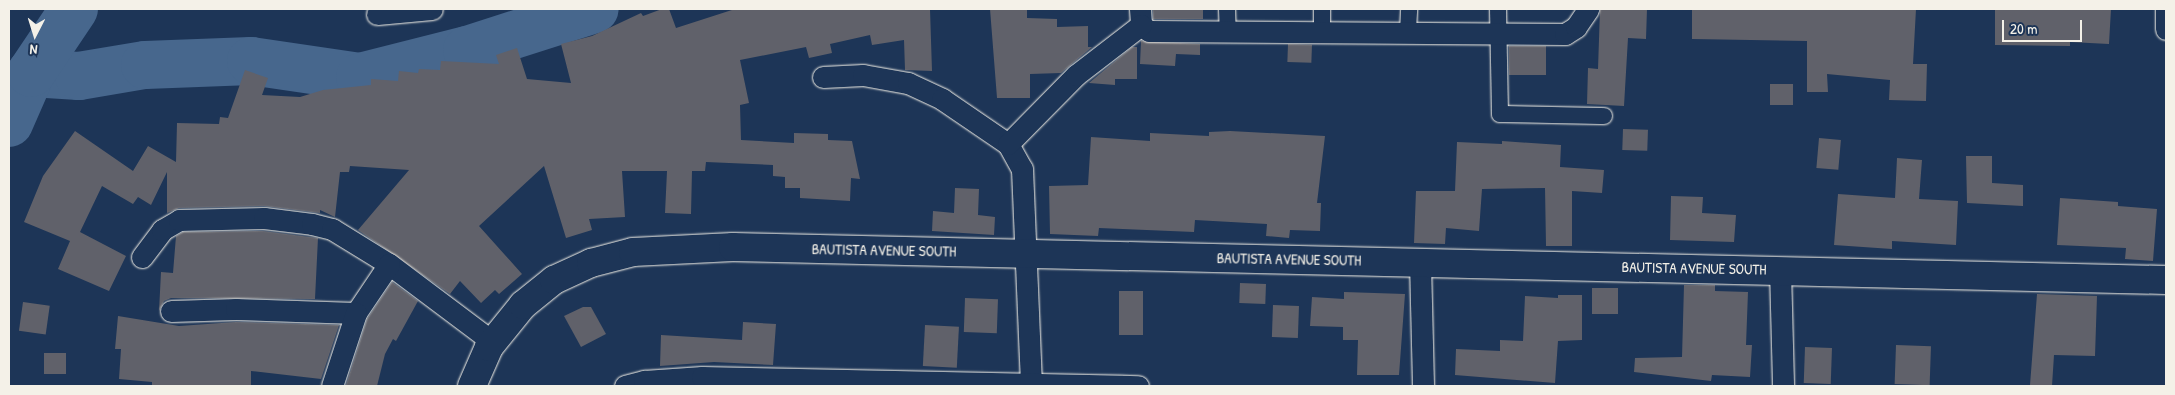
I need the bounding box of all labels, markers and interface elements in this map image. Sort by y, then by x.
north arrow [10,10,60,60]
scale bar [2005,10,2085,42]
text: 20 m [2010,18,2037,39]
text: N [29,41,38,60]
street label: BAUTISTA AVENUE SOUTH [812,240,956,260]
street label: BAUTISTA AVENUE SOUTH [1217,249,1361,269]
street label: BAUTISTA AVENUE SOUTH [1622,258,1766,278]

